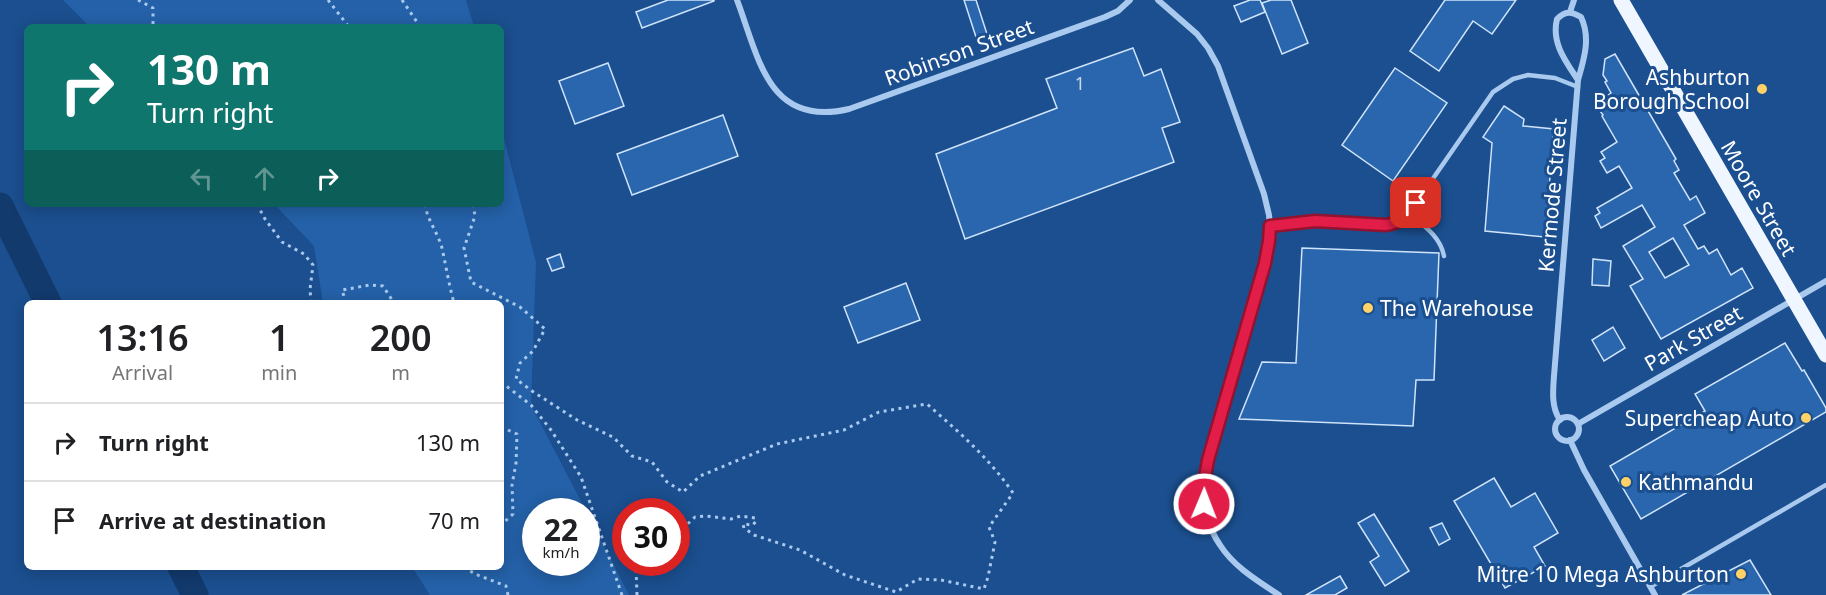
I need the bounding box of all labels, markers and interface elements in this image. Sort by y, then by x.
street label: Robinson Street [880,12,1038,92]
text: 130 m [147,40,271,97]
icon: right [48,48,126,126]
place label: Ashburton Borough School [1593,63,1750,115]
house number: 1 [1075,71,1085,95]
marker: Ashburton Borough School [1755,82,1769,96]
text: Turn right [147,94,273,131]
street label: Kermode Street [1531,116,1573,273]
street label: Moore Street [1715,135,1803,261]
icon: left [185,162,218,195]
icon: ahead [248,162,281,195]
icon: right [311,162,344,195]
pin [1390,177,1441,228]
icon: arrive [1399,186,1432,219]
place label: The Warehouse [1380,294,1534,322]
street label: Park Street [1639,299,1747,377]
marker: The Warehouse [1361,301,1375,315]
text: 13:16 [96,313,189,362]
text: 1 [269,313,290,362]
text: 200 [370,313,432,362]
text: Arrival [112,359,173,386]
text: min [261,359,297,386]
text: m [391,359,410,386]
place label: Supercheap Auto [1625,404,1794,432]
marker: Supercheap Auto [1799,411,1813,425]
icon: right [48,426,81,459]
text: Turn right [99,427,209,457]
text: 130 m [416,427,480,457]
place label: Kathmandu [1638,468,1754,496]
position arrow [1172,472,1236,536]
marker: Kathmandu [1619,475,1633,489]
speed limit sign: 30 [612,498,690,576]
icon: arrive [48,504,81,537]
text: Arrive at destination [99,505,326,535]
text: 70 m [429,505,480,535]
text: 22 [544,509,578,550]
text: km/h [543,542,579,562]
place label: Mitre 10 Mega Ashburton [1477,560,1729,588]
marker: Mitre 10 Mega Ashburton [1734,567,1748,581]

